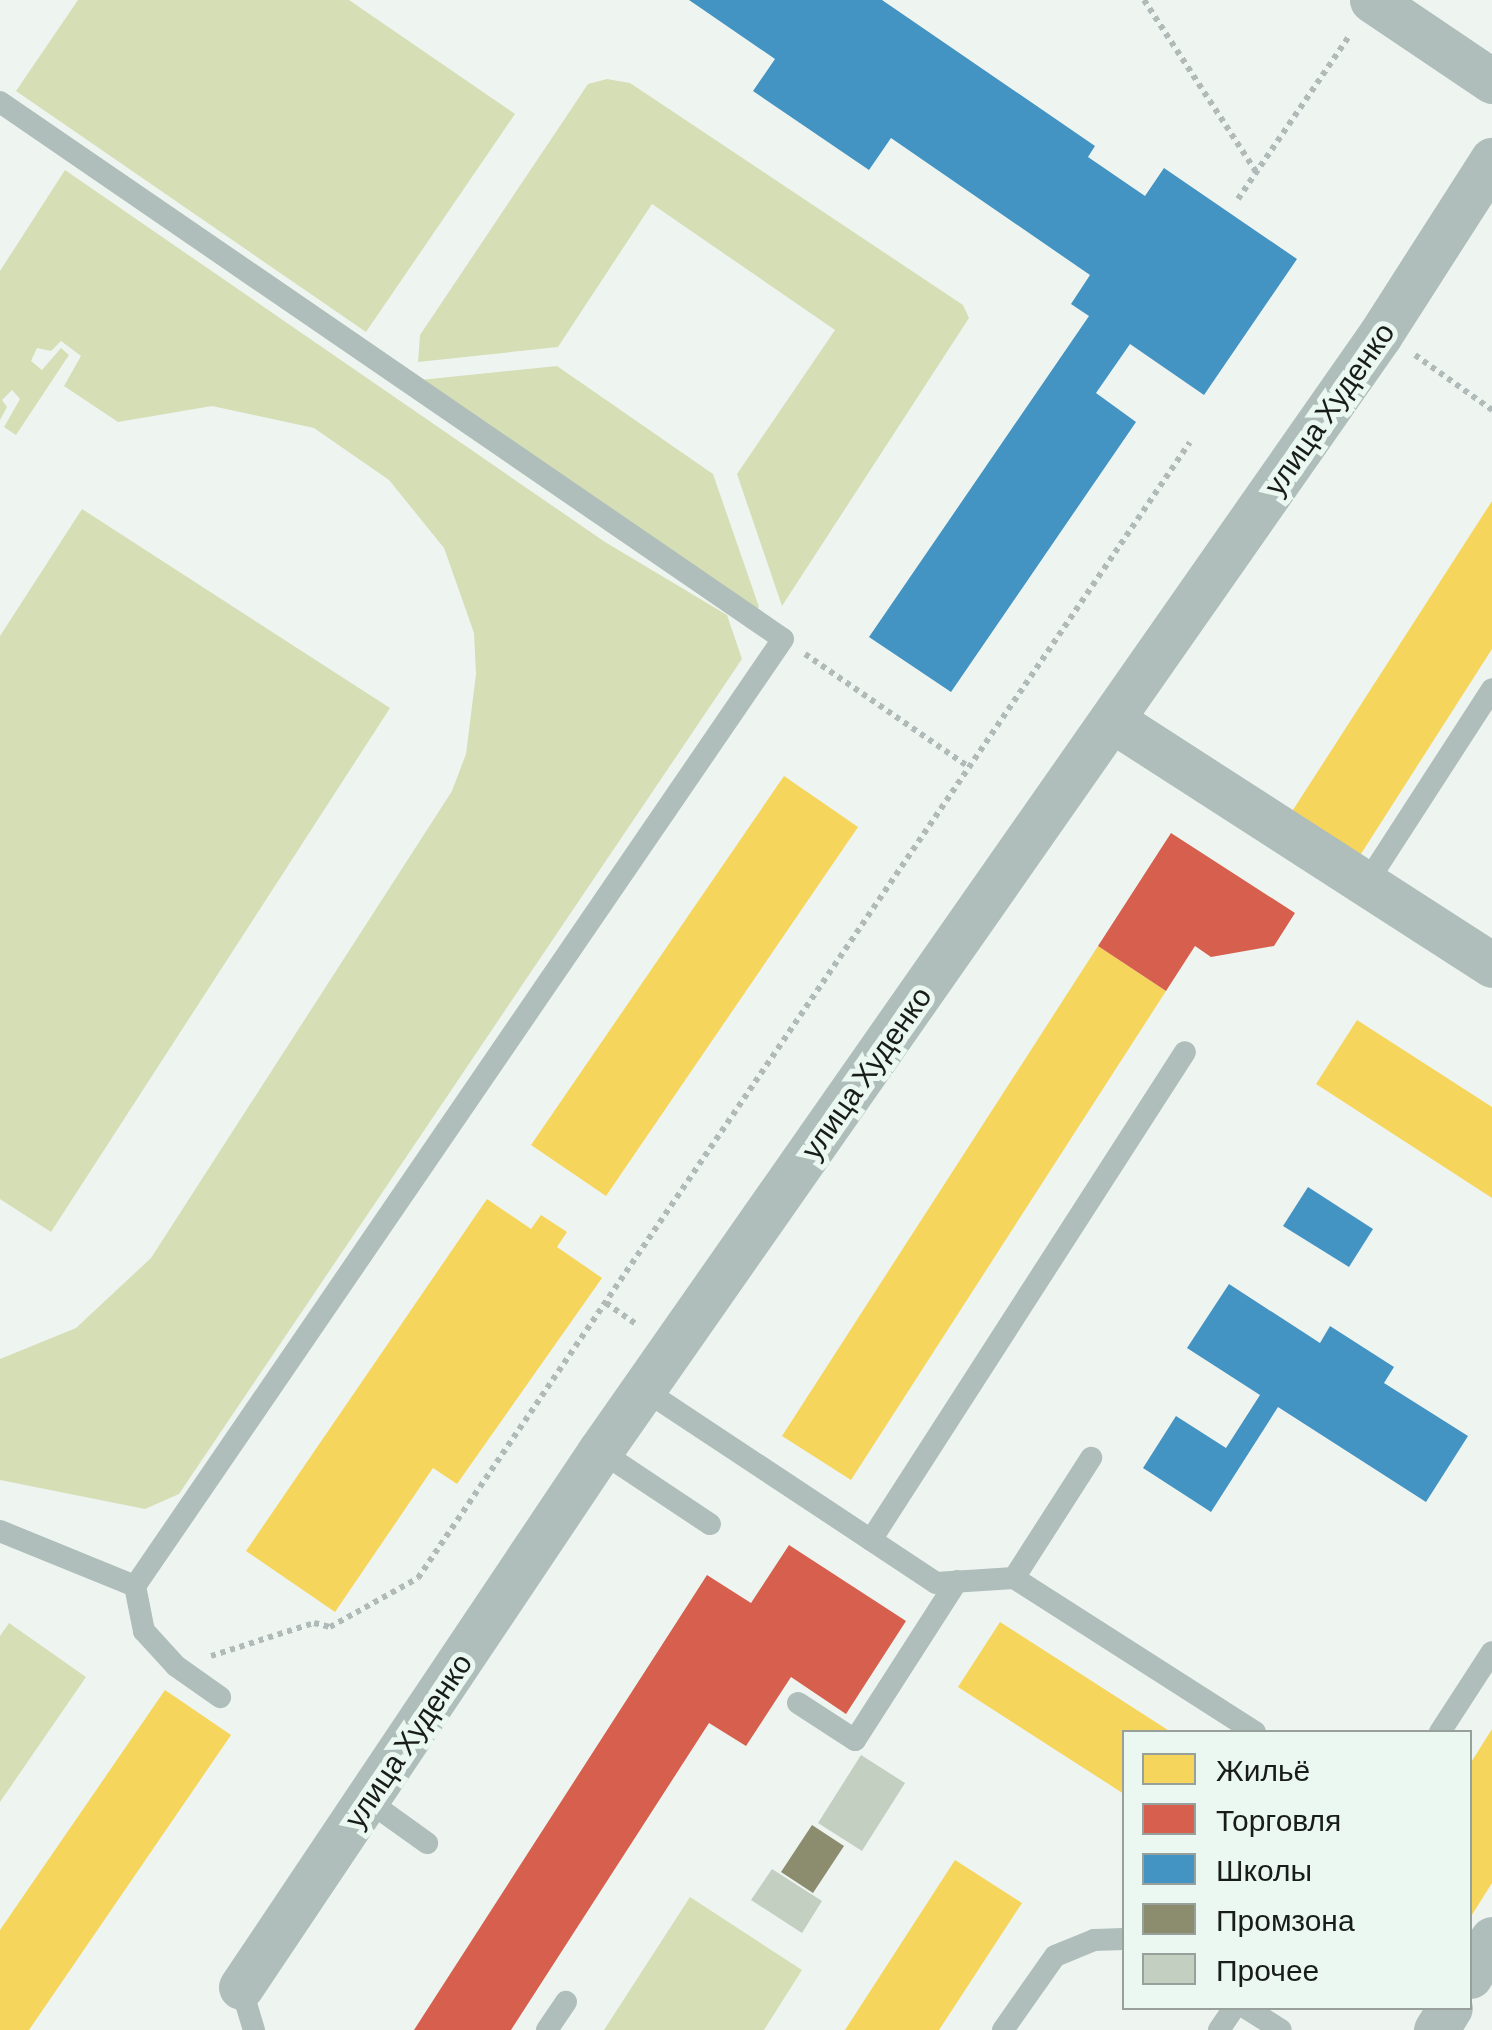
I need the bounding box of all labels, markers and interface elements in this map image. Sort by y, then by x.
street label: улица Худенко [1255,315,1401,501]
street label: улица Худенко [792,979,938,1165]
street label: улица Худенко [335,1646,479,1834]
legend [1122,1730,1472,2010]
text: Жильё [1216,1751,1310,1787]
text: Торговля [1216,1801,1341,1837]
text: Школы [1216,1851,1312,1887]
text: Промзона [1216,1901,1355,1937]
text: Прочее [1216,1951,1319,1987]

